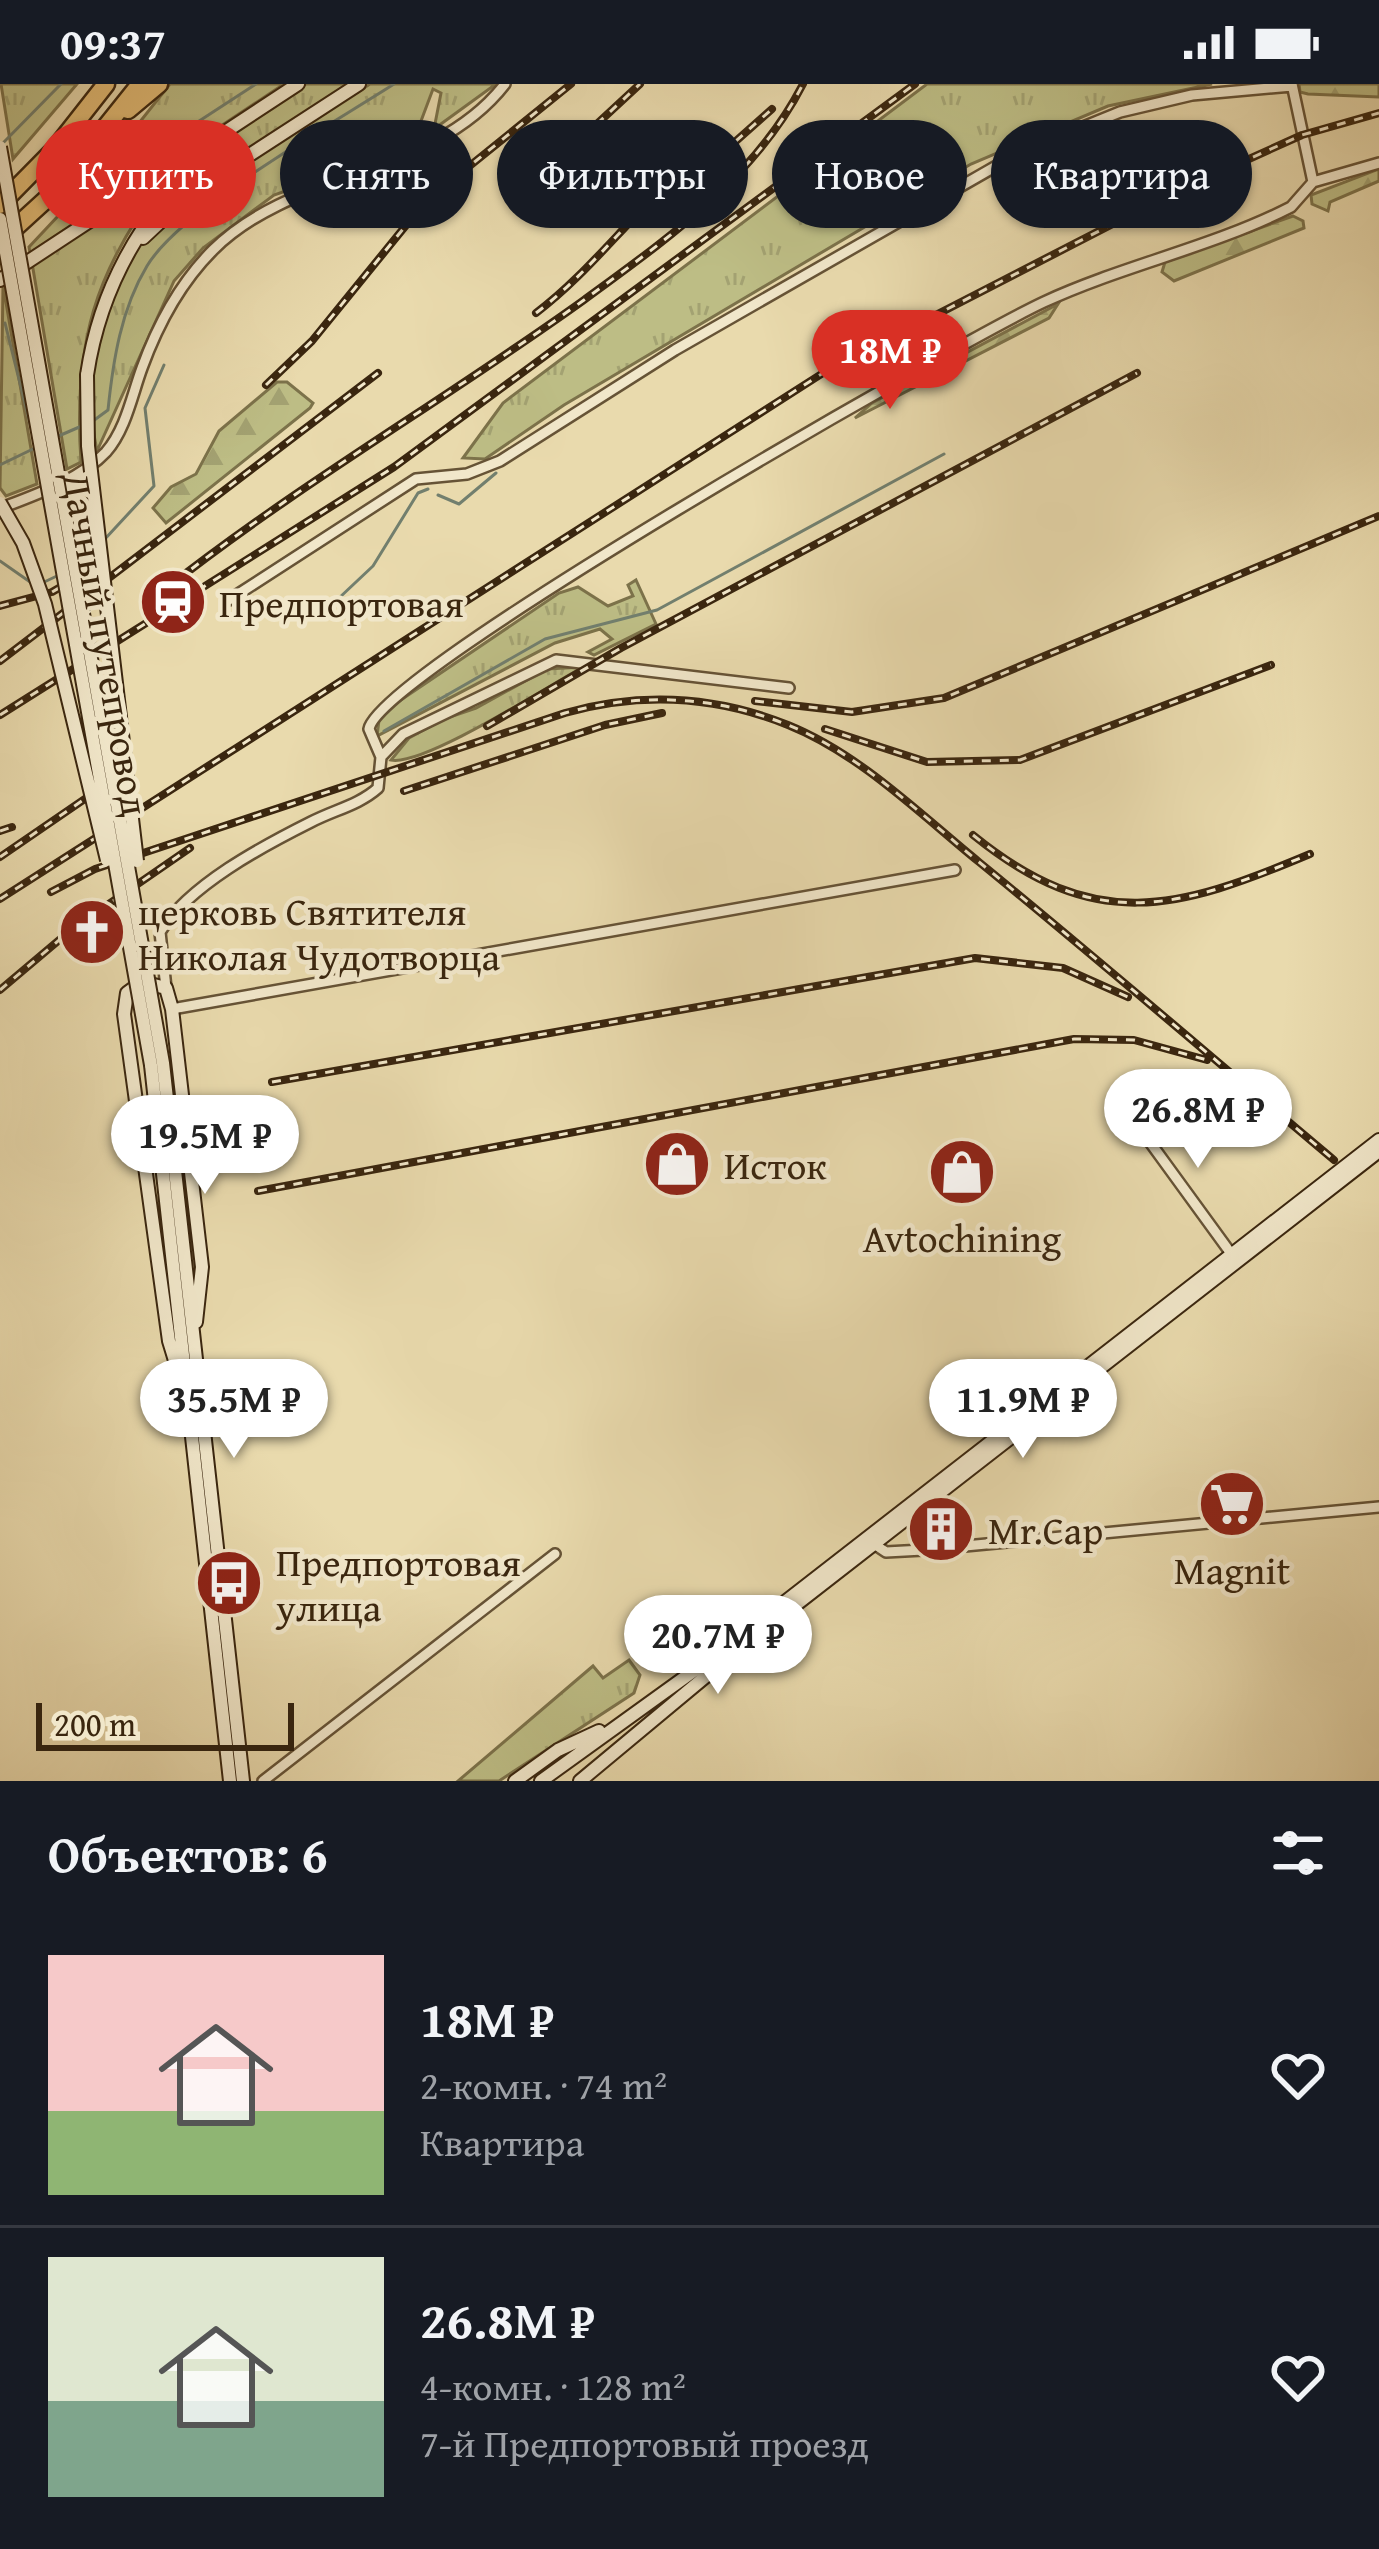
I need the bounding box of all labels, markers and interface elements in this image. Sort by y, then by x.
text: 09:37 [60,10,166,75]
chip: Купить [36,120,256,228]
chip: Снять [280,120,473,228]
chip: Фильтры [497,120,748,228]
chip: Новое [772,120,967,228]
chip: Квартира [991,120,1252,228]
pin: 18M ₽ [806,310,974,412]
text: 18M ₽ [839,320,941,377]
street label: Дачный путепровод [49,467,165,820]
station icon: Предпортовая [138,567,208,637]
place label: Предпортовая [219,574,464,631]
place label: церковь Святителя Николая Чудотворца [138,882,501,984]
church icon: церковь Святителя Николая Чудотворца [57,897,127,967]
pin: 26.8M ₽ [1087,1069,1309,1171]
text: 26.8M ₽ [1131,1079,1265,1136]
pin: 19.5M ₽ [94,1095,316,1197]
text: 19.5M ₽ [138,1105,272,1162]
shop icon: Исток [642,1129,712,1199]
place label: Исток [724,1136,827,1193]
shop icon: Avtochining [927,1137,997,1207]
place label: Avtochining [863,1209,1062,1266]
pin: 35.5M ₽ [123,1359,345,1461]
pin: 11.9M ₽ [912,1359,1134,1461]
text: 35.5M ₽ [167,1369,301,1426]
text: 11.9M ₽ [956,1369,1090,1426]
supermarket icon: Magnit [1197,1469,1267,1539]
building icon: Mr.Cap [906,1494,976,1564]
place label: Mr.Cap [988,1501,1103,1558]
place label: Предпортовая улица [275,1533,521,1635]
place label: Magnit [1174,1541,1290,1598]
bus stop icon: Предпортовая улица [194,1548,264,1618]
pin: 20.7M ₽ [607,1595,829,1697]
text: 20.7M ₽ [651,1605,785,1662]
scale bar [36,1697,294,1750]
text: 200 m [54,1700,136,1748]
text: Объектов: 6 [48,1816,328,1891]
icon: filters [1265,1820,1331,1886]
text: 18M ₽ [420,1981,554,2056]
icon: home [144,2003,288,2147]
icon: heart [1265,2042,1331,2108]
text: 2-комн. · 74 m² [420,2056,667,2113]
text: Квартира [420,2113,584,2170]
text: 26.8M ₽ [420,2282,595,2357]
icon: home [144,2305,288,2449]
icon: heart [1265,2344,1331,2410]
text: 4-комн. · 128 m² [420,2357,686,2414]
text: 7-й Предпортовый проезд [420,2414,869,2471]

